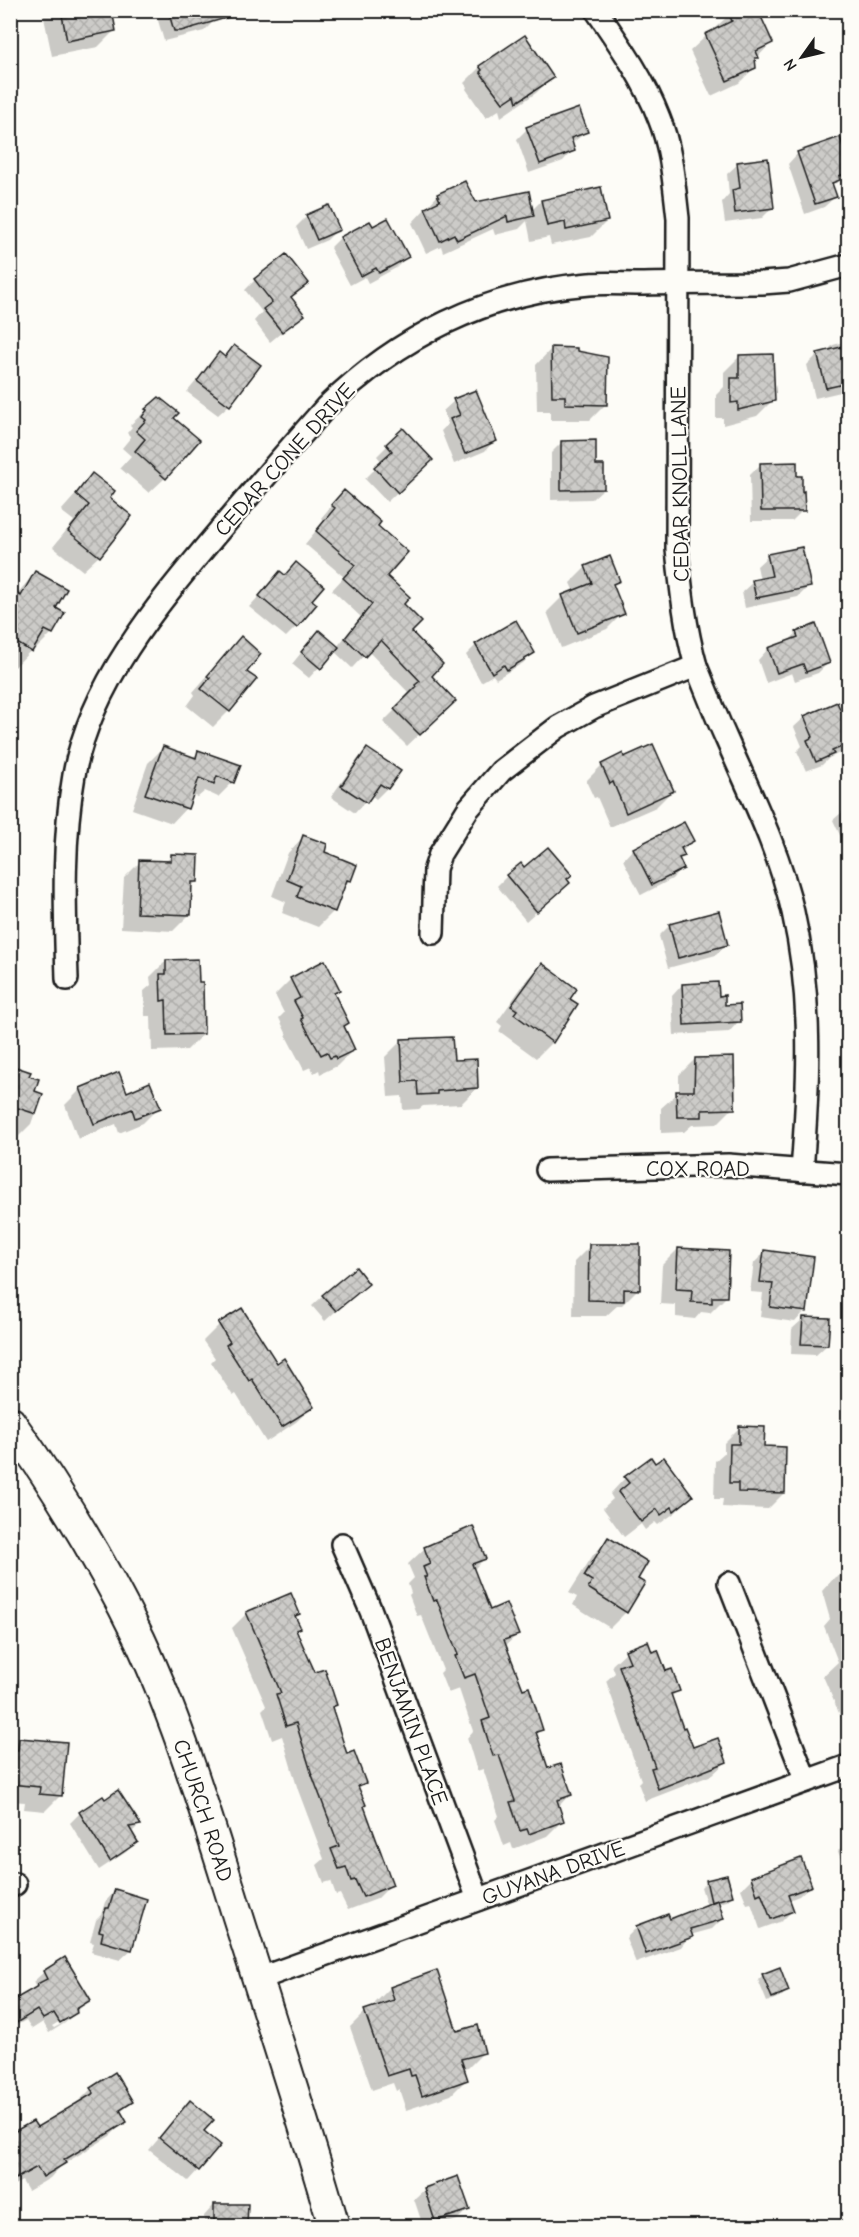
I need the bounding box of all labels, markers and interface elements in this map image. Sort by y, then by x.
north arrow [772,27,832,87]
text: N [780,55,801,74]
street label: CEDAR CONE DRIVE [209,378,360,542]
street label: CEDAR KNOLL LANE [665,386,695,582]
street label: COX ROAD [646,1156,750,1182]
street label: BENJAMIN PLACE [369,1634,453,1808]
street label: CHURCH ROAD [167,1736,238,1885]
street label: GUYANA DRIVE [478,1835,628,1911]

